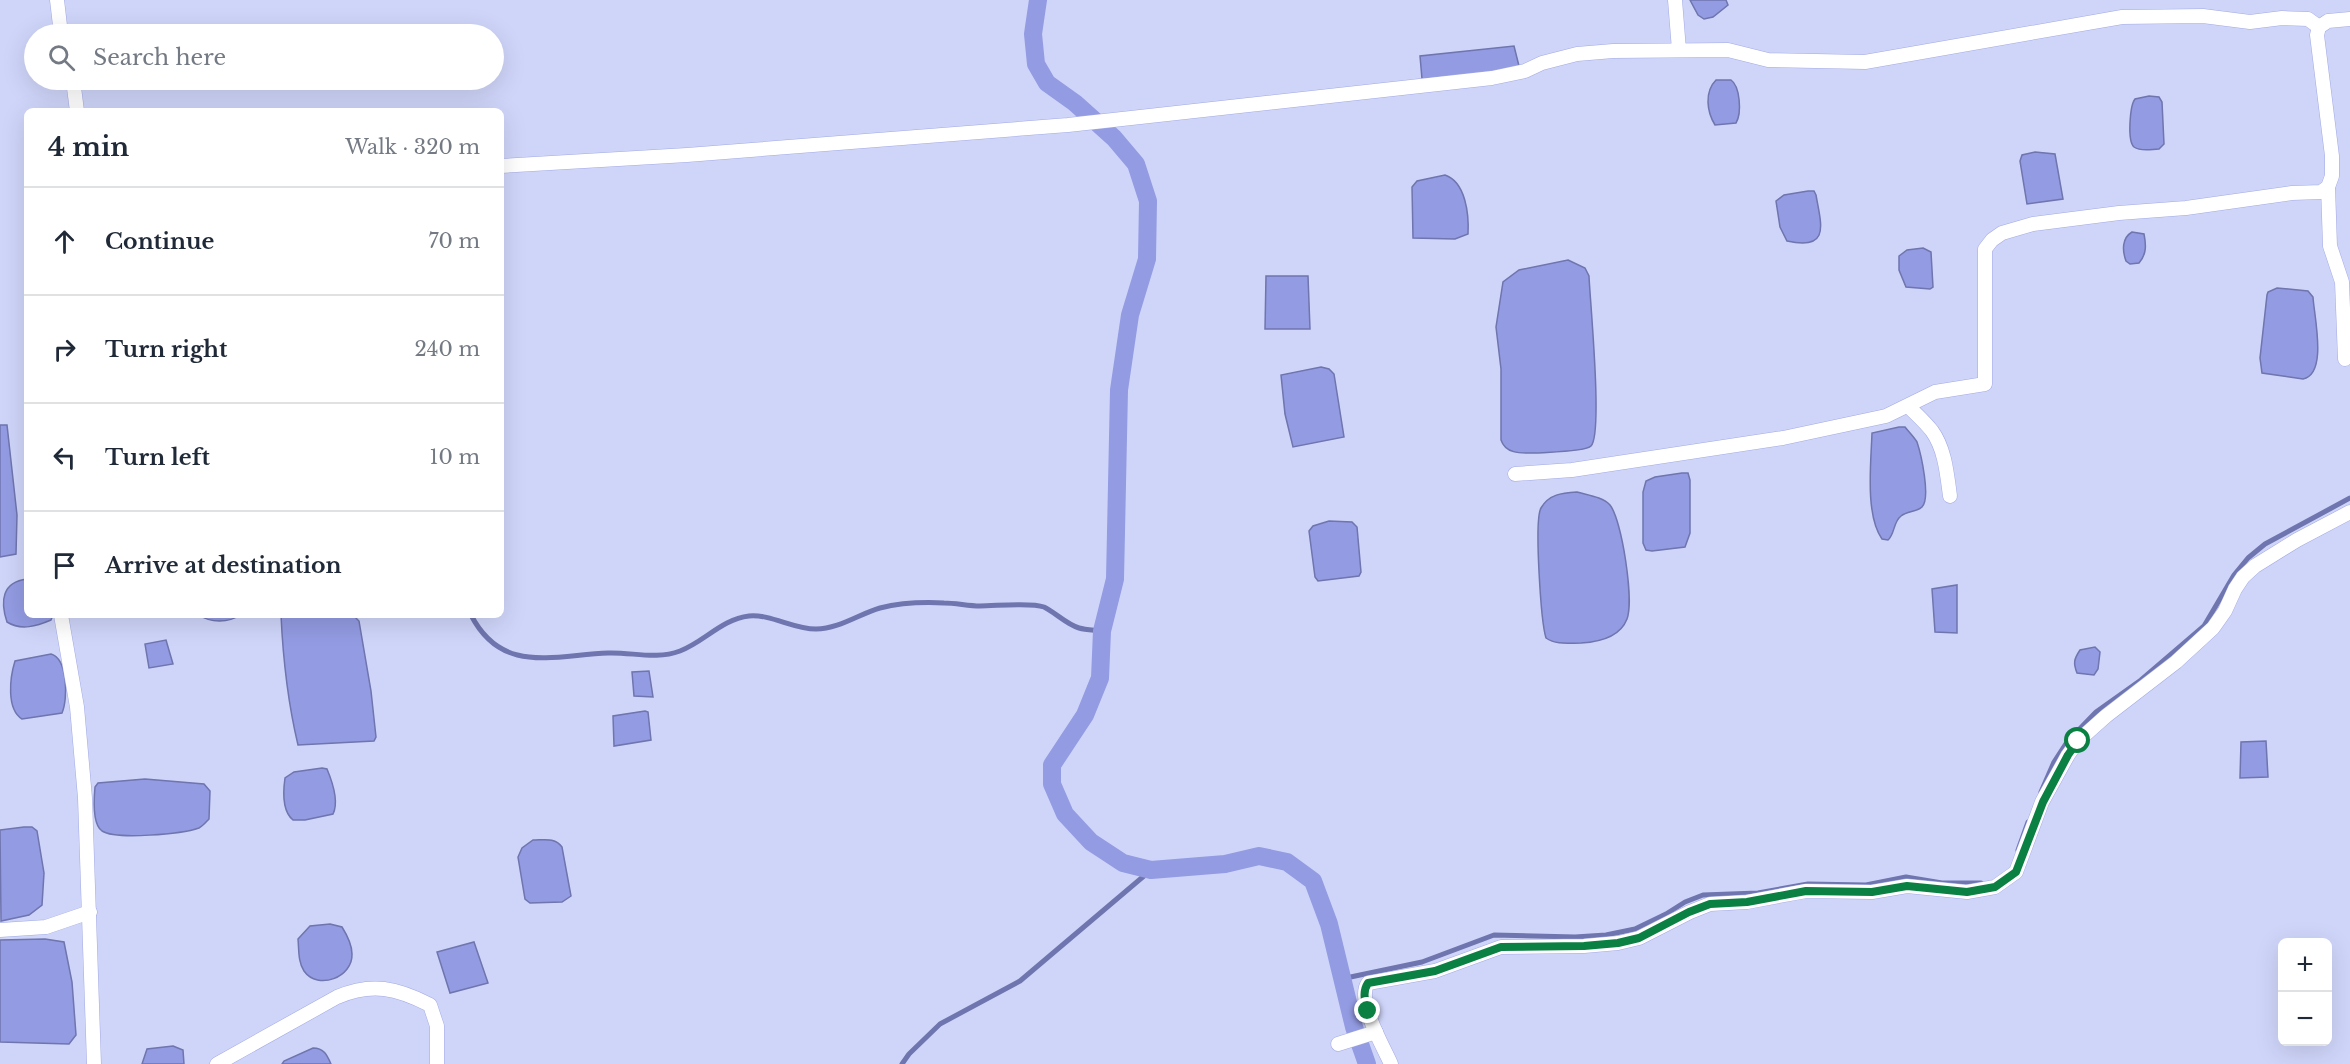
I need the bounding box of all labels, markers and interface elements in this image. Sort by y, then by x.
search box [24,24,504,90]
icon: search [45,41,78,74]
text: Search here [93,44,226,71]
text: 4 min [48,131,129,163]
text: Walk · 320 m [345,135,480,159]
icon: ahead [48,225,81,258]
text: Continue [105,228,214,255]
text: 70 m [428,229,480,253]
icon: right [48,333,81,366]
text: Turn right [105,336,227,363]
text: 240 m [415,337,480,361]
icon: left [48,441,81,474]
text: Turn left [105,444,210,471]
text: 10 m [430,445,480,469]
icon: arrive [48,549,81,582]
text: Arrive at destination [105,552,342,579]
route start [2064,727,2090,753]
map controls [2278,938,2332,1046]
button: + [2278,938,2332,992]
button: − [2278,992,2332,1046]
route end [1354,997,1380,1023]

